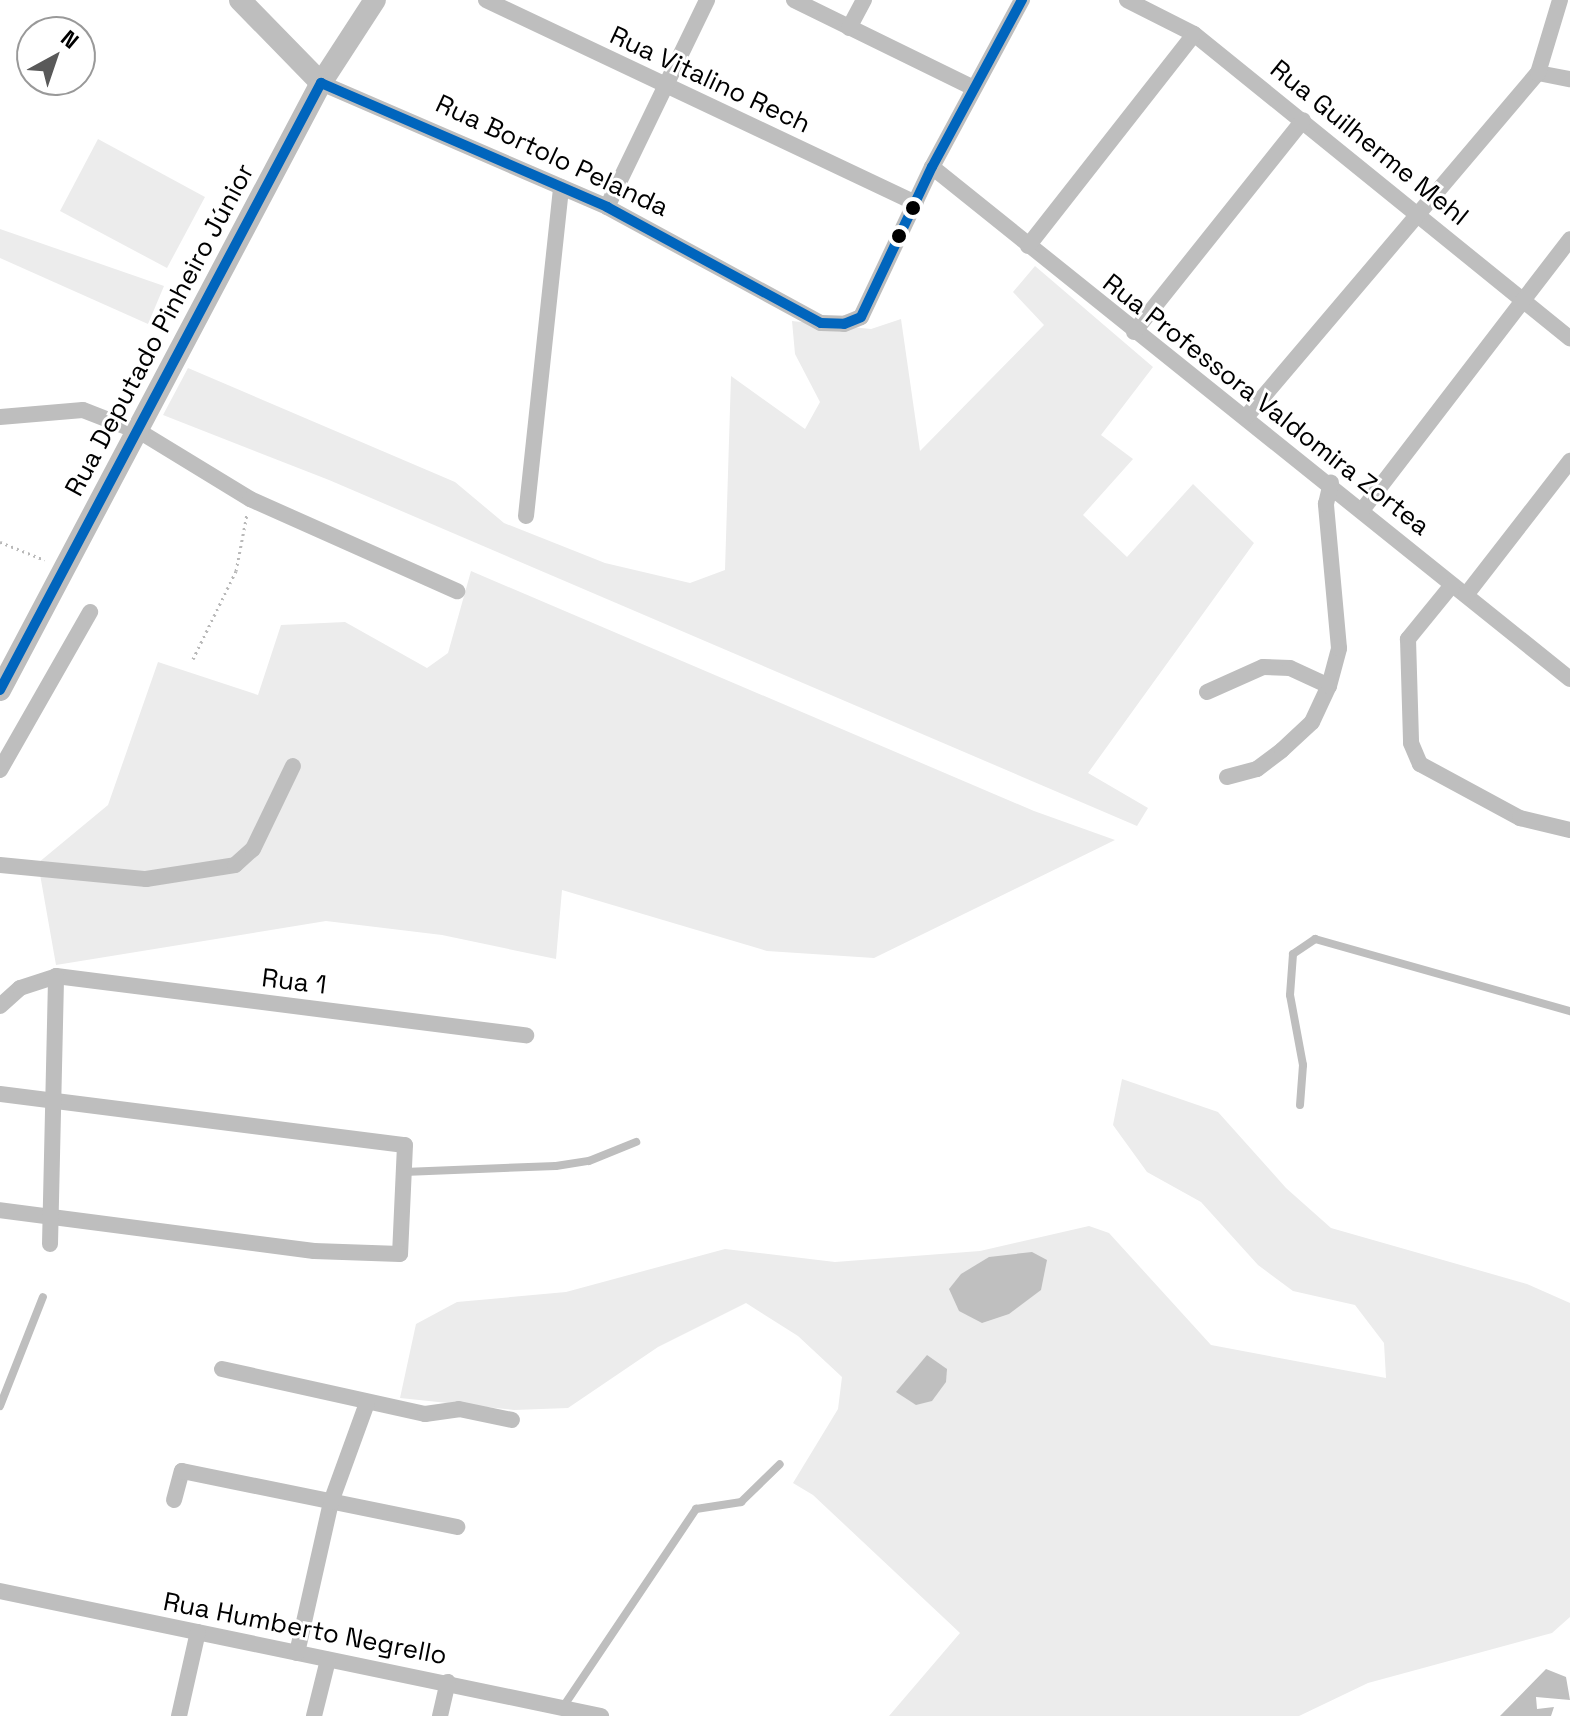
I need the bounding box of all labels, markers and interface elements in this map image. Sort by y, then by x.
north arrow [16,16,96,96]
street label: Rua Vitalino Rech [605,20,815,140]
text: N [55,24,85,55]
street label: Rua Guilherme Mehl [1264,54,1474,232]
street label: Rua Bortolo Pelanda [431,88,673,224]
street label: Rua Deputado Pinheiro Júnior [59,159,261,501]
unlabelled marker [905,200,921,216]
unlabelled marker [891,228,907,244]
street label: Rua Professora Valdomira Zortea [1096,268,1436,542]
street label: Rua 1 [260,963,328,1001]
street label: Rua Humberto Negrello [161,1586,449,1672]

